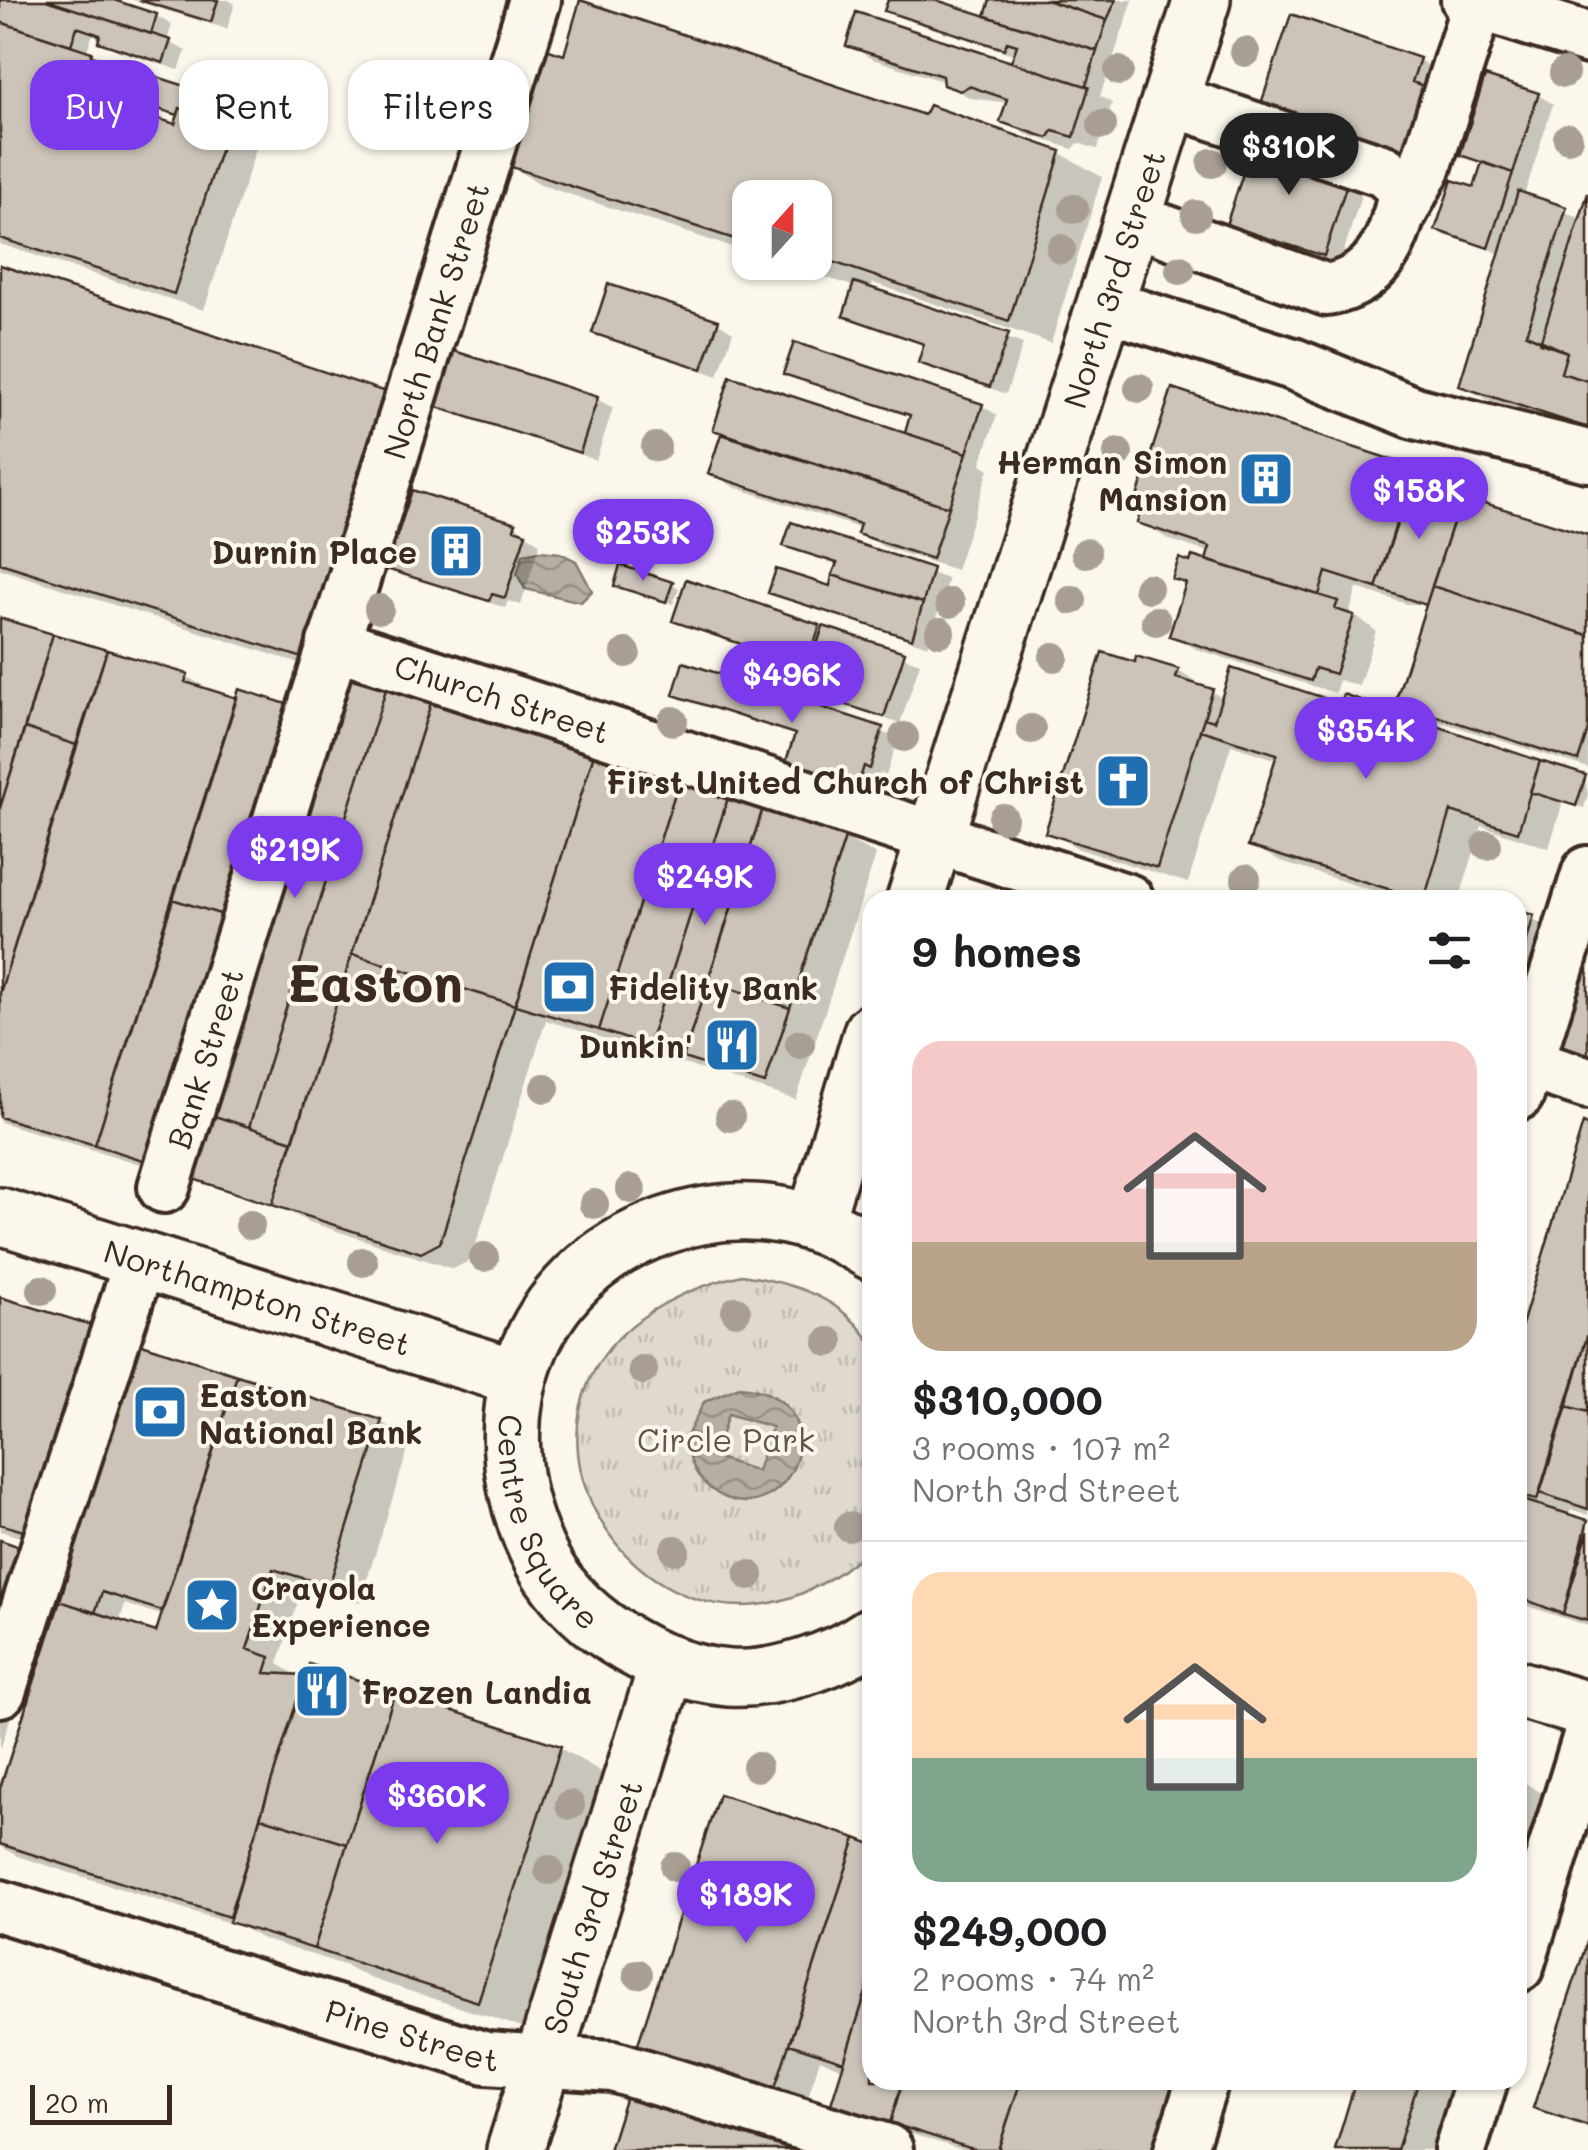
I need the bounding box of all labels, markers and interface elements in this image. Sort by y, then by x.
chip: Buy [30,60,159,150]
chip: Rent [179,60,328,150]
chip: Filters [348,60,529,150]
pin: $310K [1219,113,1359,198]
text: $310K [1242,124,1336,166]
street label: North 3rd Street [1052,145,1174,413]
street label: North Bank Street [372,177,498,464]
north arrow [732,180,832,280]
map controls [732,180,832,280]
place label: Herman Simon Mansion [997,440,1227,519]
building icon: Herman Simon Mansion [1236,449,1296,509]
pin: $158K [1349,457,1489,542]
text: $158K [1372,468,1466,510]
pin: $253K [573,499,713,584]
text: $253K [595,510,691,552]
building icon: Durnin Place [426,521,486,581]
place label: Durnin Place [212,530,417,572]
pin: $496K [722,641,862,726]
street label: Church Street [390,643,615,752]
text: $496K [742,652,842,694]
pin: $354K [1296,697,1436,782]
text: $354K [1316,708,1416,750]
church icon: First United Church of Christ [1093,751,1153,811]
place label: First United Church of Christ [606,760,1084,802]
pin: $219K [225,816,365,901]
text: $219K [249,827,341,869]
pin: $249K [635,843,775,928]
text: $249K [656,854,754,896]
text: 9 homes [912,923,1082,978]
icon: filters [1422,923,1477,978]
district label: Easton [287,947,463,1015]
bank icon: Fidelity Bank [539,957,599,1017]
street label: Bank Street [156,963,252,1154]
place label: Fidelity Bank [608,966,818,1009]
restaurant icon: Dunkin' [702,1015,762,1075]
place label: Dunkin' [578,1024,693,1066]
icon: home [1105,1106,1285,1286]
street label: Northampton Street [99,1229,416,1364]
text: $310,000 [912,1371,1103,1426]
place label: Easton National Bank [199,1373,422,1452]
bank icon: Easton National Bank [130,1382,190,1442]
street label: Centre Square [490,1414,609,1638]
park label: Circle Park [637,1418,815,1460]
text: 3 rooms · 107 m² [912,1426,1170,1468]
text: North 3rd Street [912,1468,1180,1510]
place label: Crayola Experience [251,1566,431,1645]
place icon: Crayola Experience [182,1575,242,1635]
icon: home [1105,1637,1285,1817]
restaurant icon: Frozen Landia [292,1661,352,1721]
place label: Frozen Landia [361,1670,592,1712]
pin: $360K [367,1762,507,1847]
text: $360K [387,1773,487,1815]
street label: South 3rd Street [532,1774,651,2039]
pin: $189K [676,1861,816,1946]
text: $189K [699,1872,793,1914]
text: $249,000 [912,1902,1107,1957]
text: 2 rooms · 74 m² [912,1957,1154,1999]
street label: Pine Street [321,1988,500,2080]
text: North 3rd Street [912,1999,1180,2041]
scale bar [30,2080,172,2124]
text: 20 m [45,2084,109,2120]

